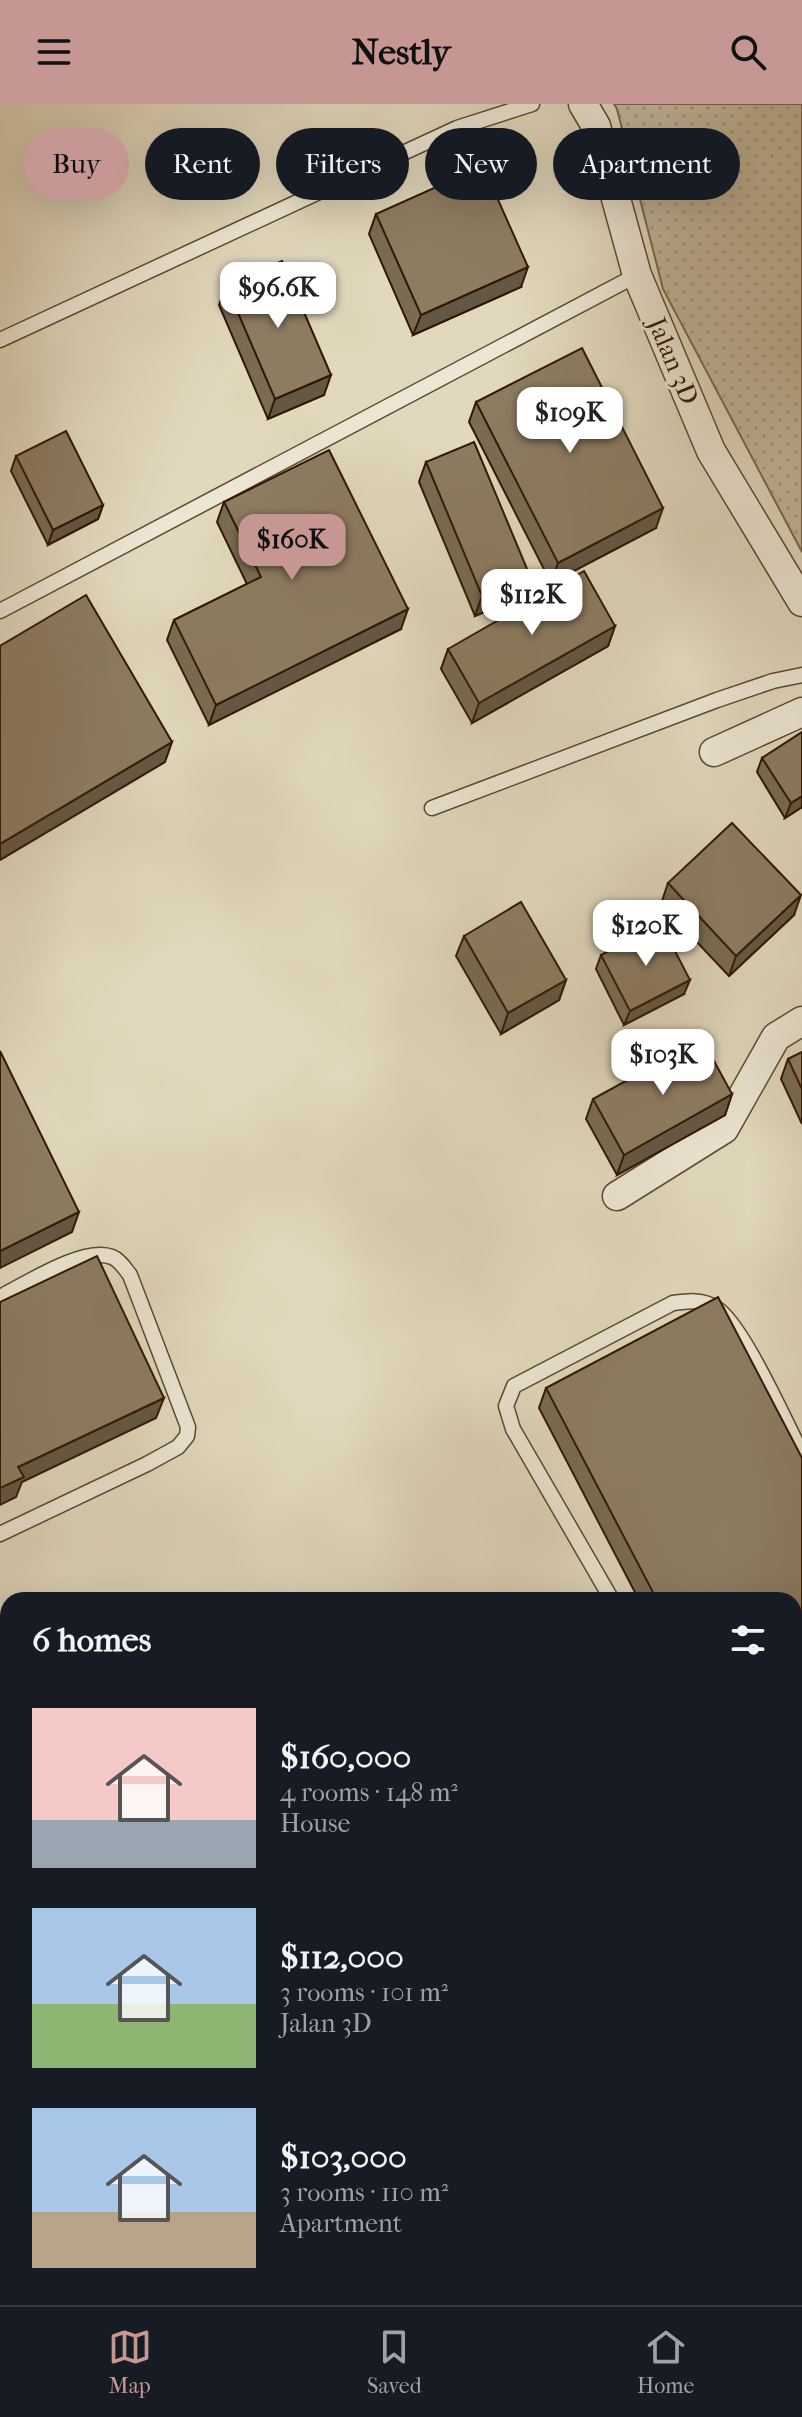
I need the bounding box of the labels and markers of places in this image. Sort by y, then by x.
pin: $96.6K [213,262,343,330]
pin: $109K [514,387,626,455]
pin: $160K [236,514,348,582]
pin: $112K [476,569,588,637]
pin: $120K [590,900,702,968]
pin: $103K [607,1029,719,1097]

